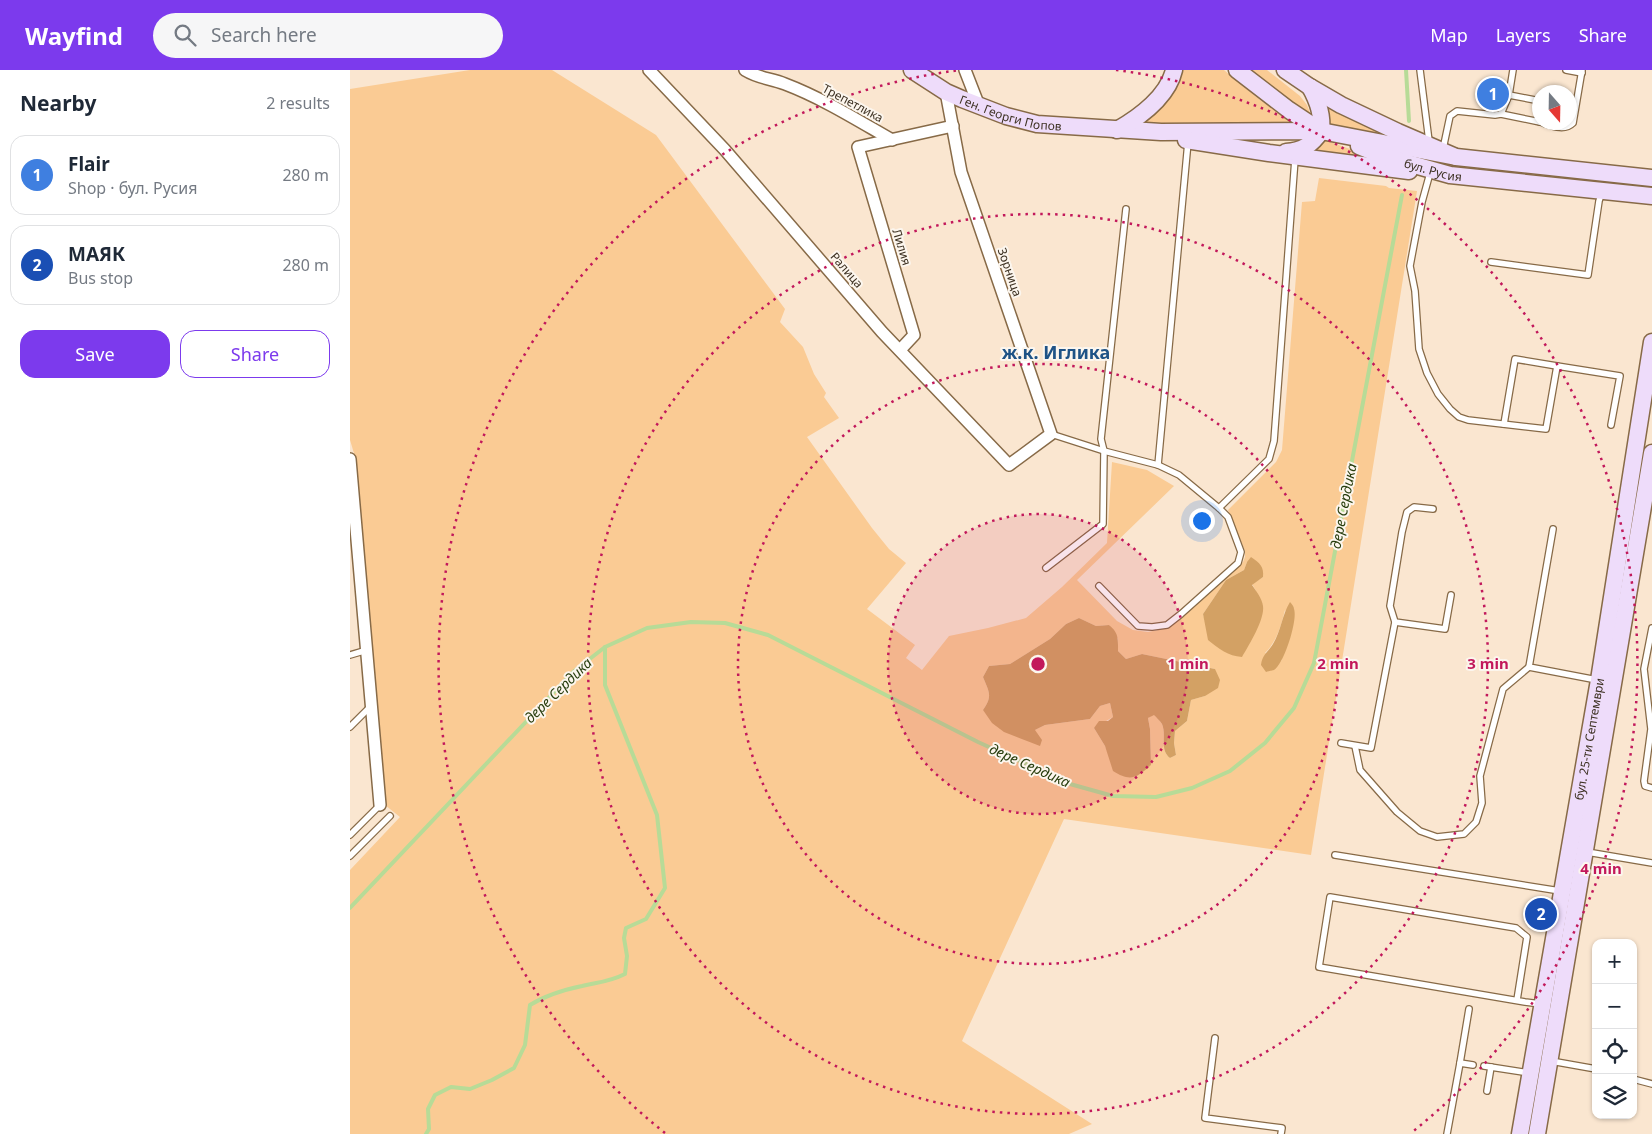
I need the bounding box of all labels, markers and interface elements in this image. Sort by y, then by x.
search box [153,13,503,58]
text: Wayfind [25,19,123,52]
icon: search [171,21,199,49]
text: Search here [211,22,317,48]
text: Map [1430,23,1468,47]
text: Layers [1496,23,1551,47]
text: Share [1579,23,1627,47]
pin: 1 [1477,75,1509,113]
street label: Трепетлика [820,80,886,126]
north arrow [1532,85,1577,130]
text: Nearby [20,89,96,117]
street label: Ген. Георги Попов [957,90,1062,134]
text: 2 results [266,92,330,114]
text: Flair [68,151,110,177]
street label: бул. Русия [1402,154,1463,185]
text: 1 [32,164,42,186]
text: 280 m [282,164,329,186]
text: Shop · бул. Русия [68,177,197,199]
street label: Лилия [888,227,916,267]
text: МАЯК [68,241,125,267]
street label: Зорница [994,246,1026,298]
street label: Ралица [827,249,867,291]
text: 2 [32,254,42,276]
text: 280 m [282,254,329,276]
text: Bus stop [68,267,133,289]
button: Save [20,330,170,378]
button: Share [180,330,330,378]
district label: ж.к. Иглика [1002,340,1110,364]
water label: дере Сердика [1325,462,1361,550]
your location [1189,508,1215,534]
water label: дере Сердика [520,653,596,727]
text: 1 min [1167,653,1209,673]
text: 2 min [1317,653,1359,673]
text: 3 min [1467,653,1509,673]
centre of rings [1029,655,1047,673]
street label: бул. 25-ти Септември [1570,677,1608,801]
water label: дере Сердика [987,739,1073,791]
text: 4 min [1580,858,1622,878]
pin: 2 [1525,895,1557,933]
map controls [1592,939,1637,1119]
button: + [1592,939,1637,984]
button: − [1592,984,1637,1029]
button: locate [1592,1029,1637,1074]
button: layers [1592,1074,1637,1119]

